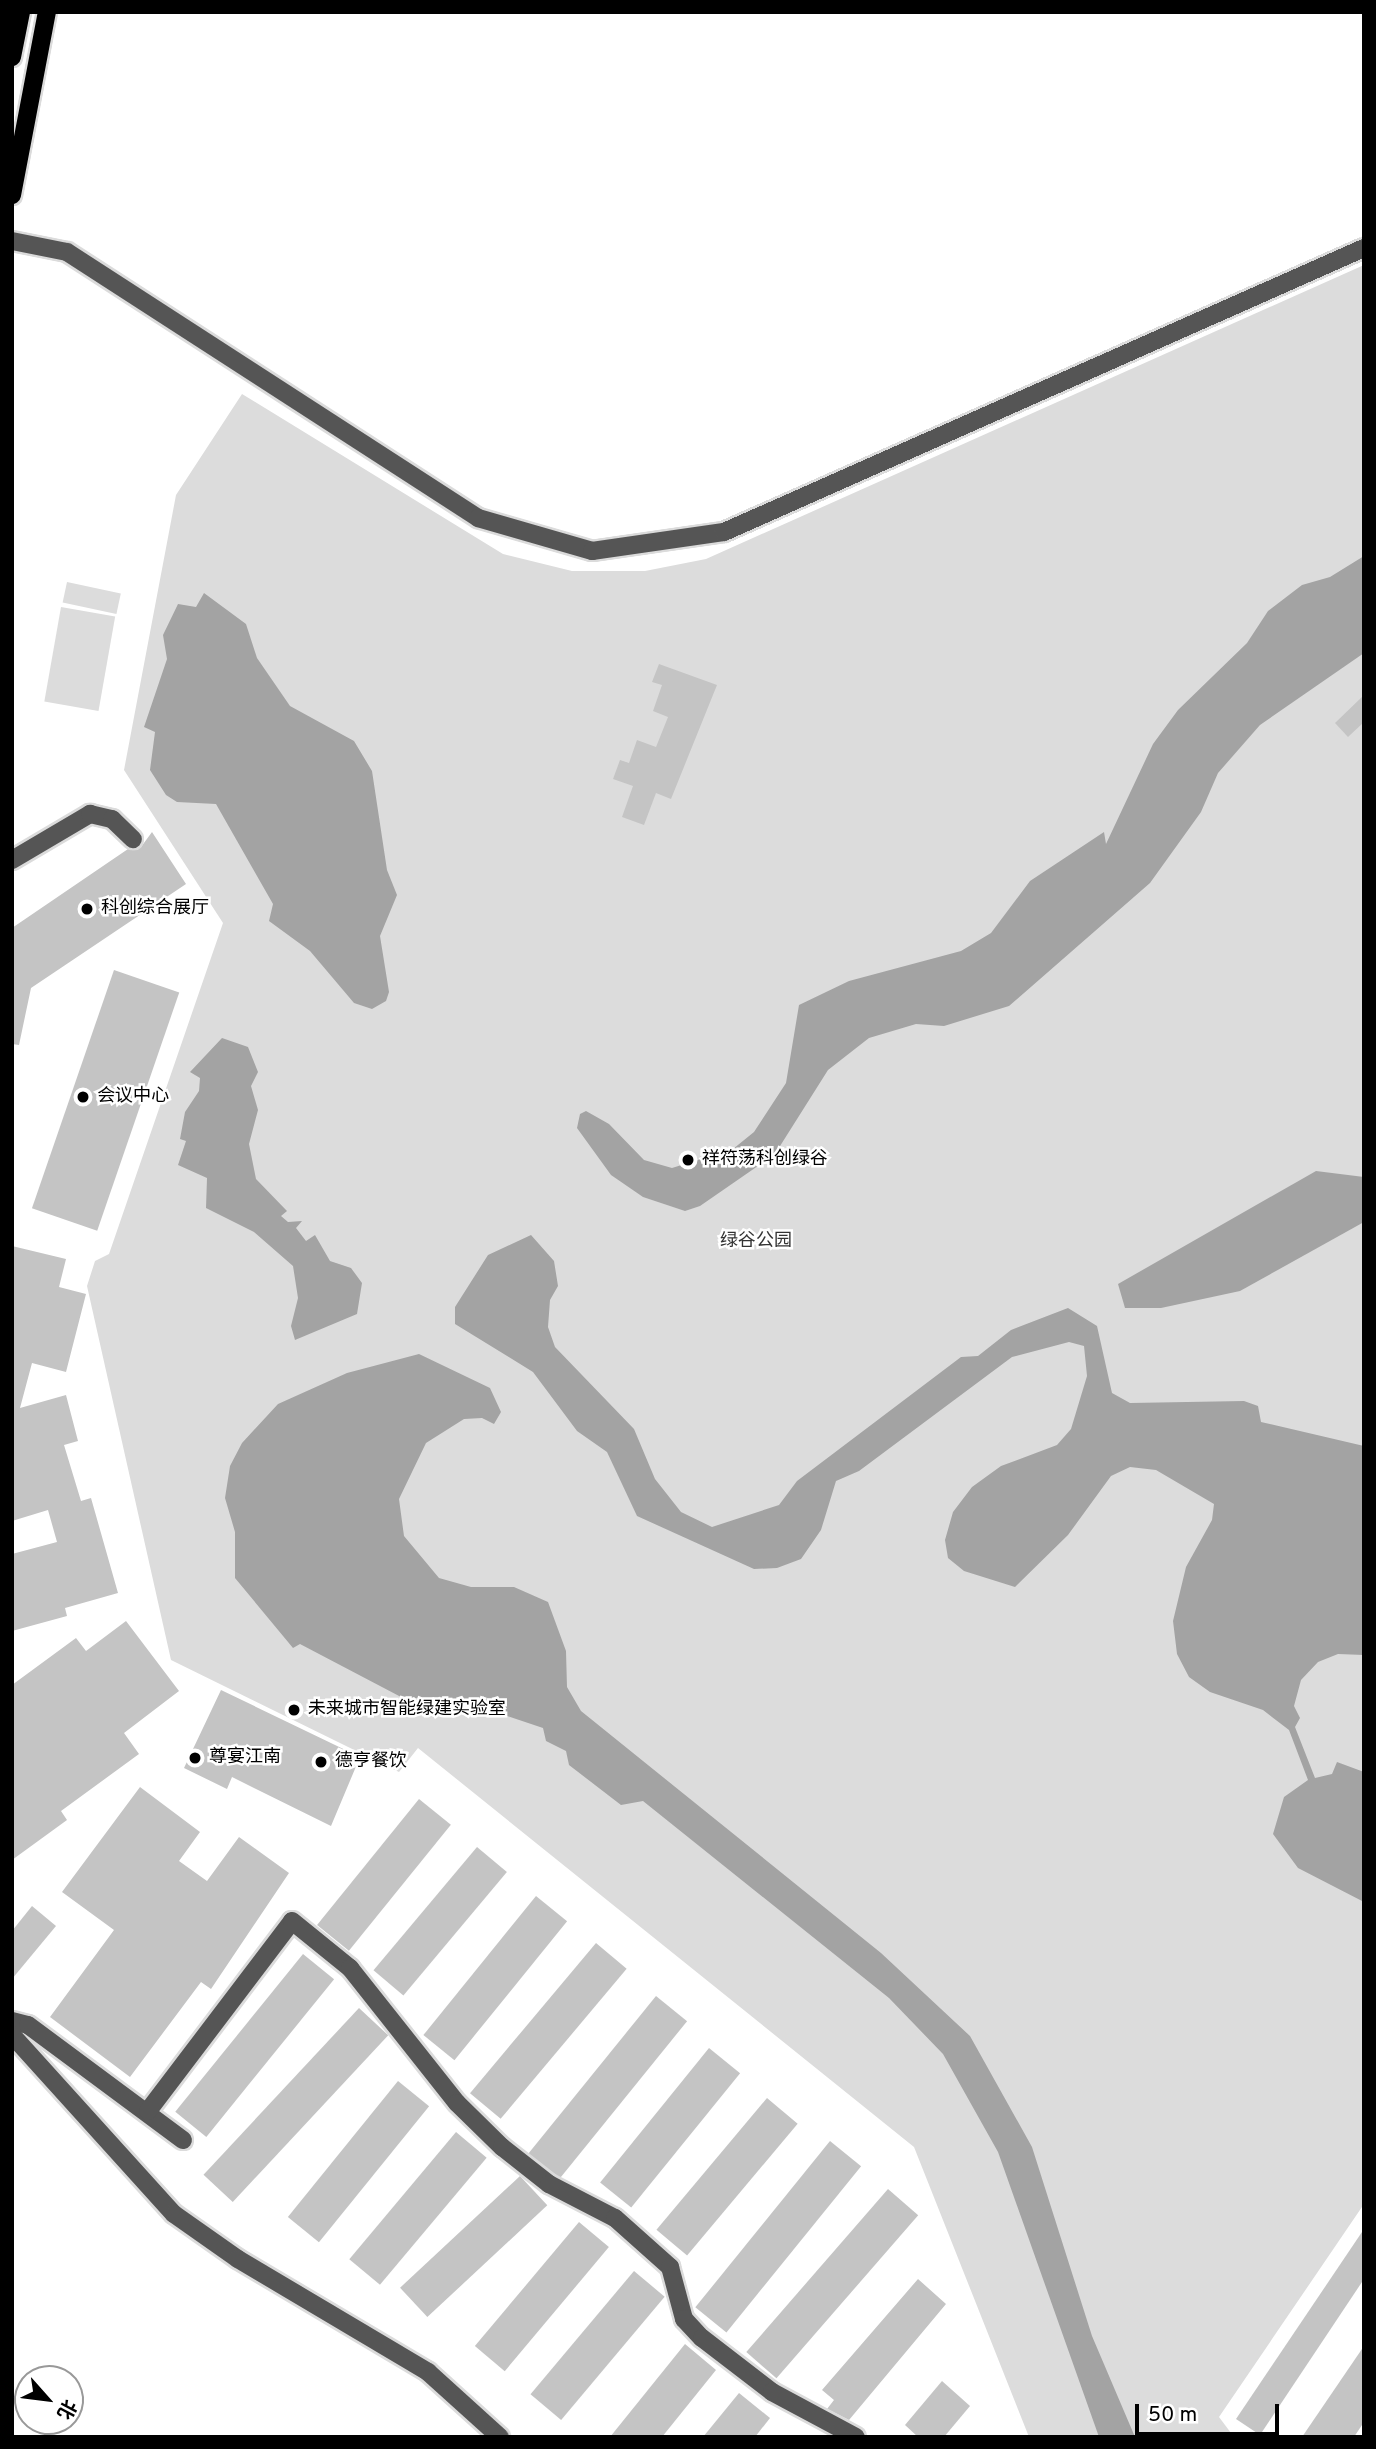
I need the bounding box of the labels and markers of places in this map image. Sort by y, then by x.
place label: 科创综合展厅 [101,898,209,920]
marker: 科创综合展厅 [79,901,95,917]
place label: 会议中心 [97,1086,169,1108]
marker: 会议中心 [75,1089,91,1105]
place label: 祥符荡科创绿谷 [702,1149,828,1171]
marker: 祥符荡科创绿谷 [680,1152,696,1168]
place label: 未来城市智能绿建实验室 [308,1699,506,1721]
marker: 未来城市智能绿建实验室 [286,1702,302,1718]
place label: 尊宴江南 [209,1747,281,1769]
marker: 尊宴江南 [187,1750,203,1766]
place label: 德亨餐饮 [335,1751,407,1773]
marker: 德亨餐饮 [313,1754,329,1770]

